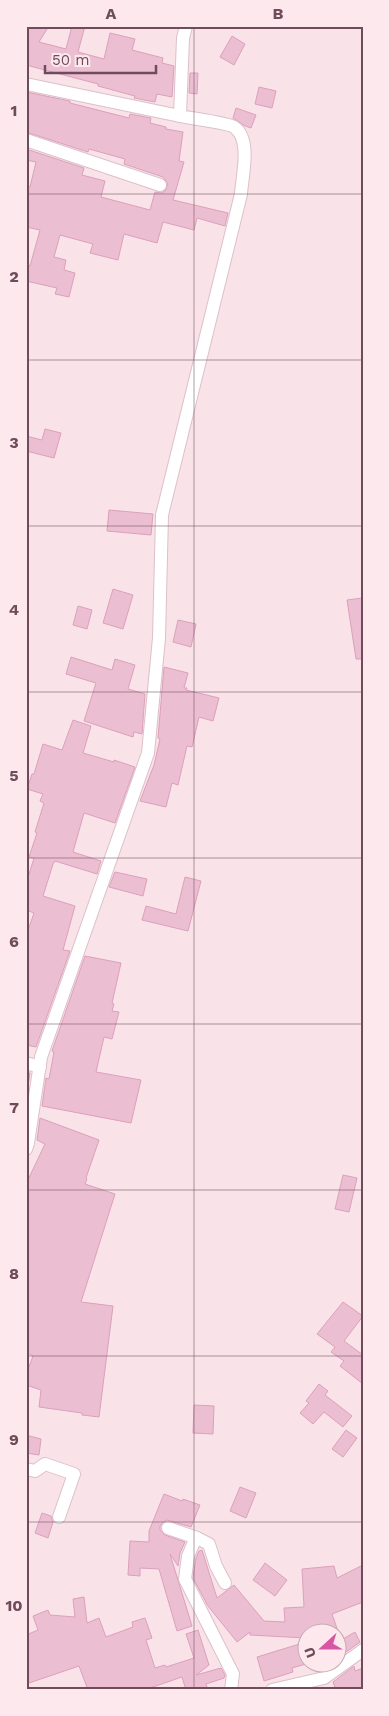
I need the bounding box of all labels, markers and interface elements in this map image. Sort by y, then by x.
text: A [106,4,117,23]
text: B [273,4,284,23]
scale bar [45,42,156,74]
text: 50 m [52,51,89,69]
text: 1 [11,101,17,120]
text: 2 [9,267,19,286]
text: 3 [9,433,19,452]
text: 4 [9,600,19,619]
text: 5 [9,766,19,785]
text: 6 [9,932,19,951]
text: 7 [9,1098,19,1117]
text: 8 [9,1264,19,1283]
text: 9 [9,1430,19,1449]
text: 10 [5,1596,23,1615]
north arrow [296,1624,346,1674]
text: U [301,1645,319,1660]

